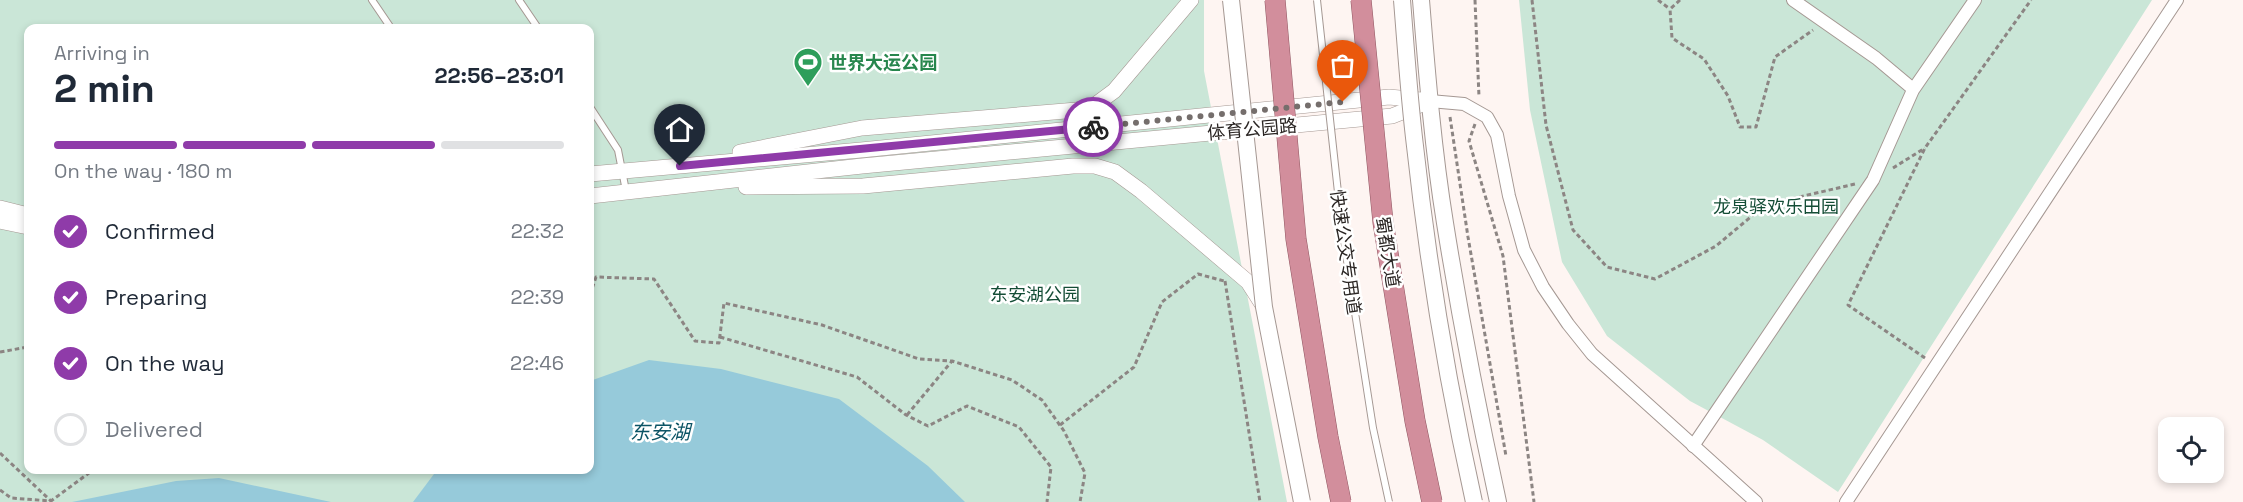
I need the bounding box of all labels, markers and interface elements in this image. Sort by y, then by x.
text: Arriving in [54,40,150,66]
pin [1317,40,1368,102]
sports icon: 世界大运公园 [792,46,824,88]
icon: bag [1326,49,1359,82]
place label: 世界大运公园 [829,51,937,74]
text: 22:56–23:01 [434,61,564,89]
text: 2 min [54,64,155,113]
courier [1063,97,1123,157]
pin [654,104,705,166]
icon: bike [1077,111,1110,144]
icon: home [663,113,696,146]
street label: 体育公园路 [1206,114,1298,144]
text: On the way · 180 m [54,158,233,184]
street label: 快速公交专用道 [1326,188,1366,316]
park label: 龙泉驿欢乐田园 [1713,195,1839,218]
icon: check [54,215,87,248]
street label: 蜀都大道 [1371,215,1405,289]
text: Confirmed [105,217,215,245]
text: 22:32 [511,218,564,244]
icon: check [54,281,87,314]
text: Preparing [105,283,207,311]
park label: 东安湖公园 [990,283,1080,306]
text: 22:39 [511,284,564,310]
icon: check [54,347,87,380]
text: On the way [105,349,224,377]
text: 22:46 [510,350,564,376]
text: Delivered [105,415,203,443]
map controls [2158,417,2224,483]
button: locate [2158,417,2224,483]
water label: 东安湖 [630,419,693,445]

